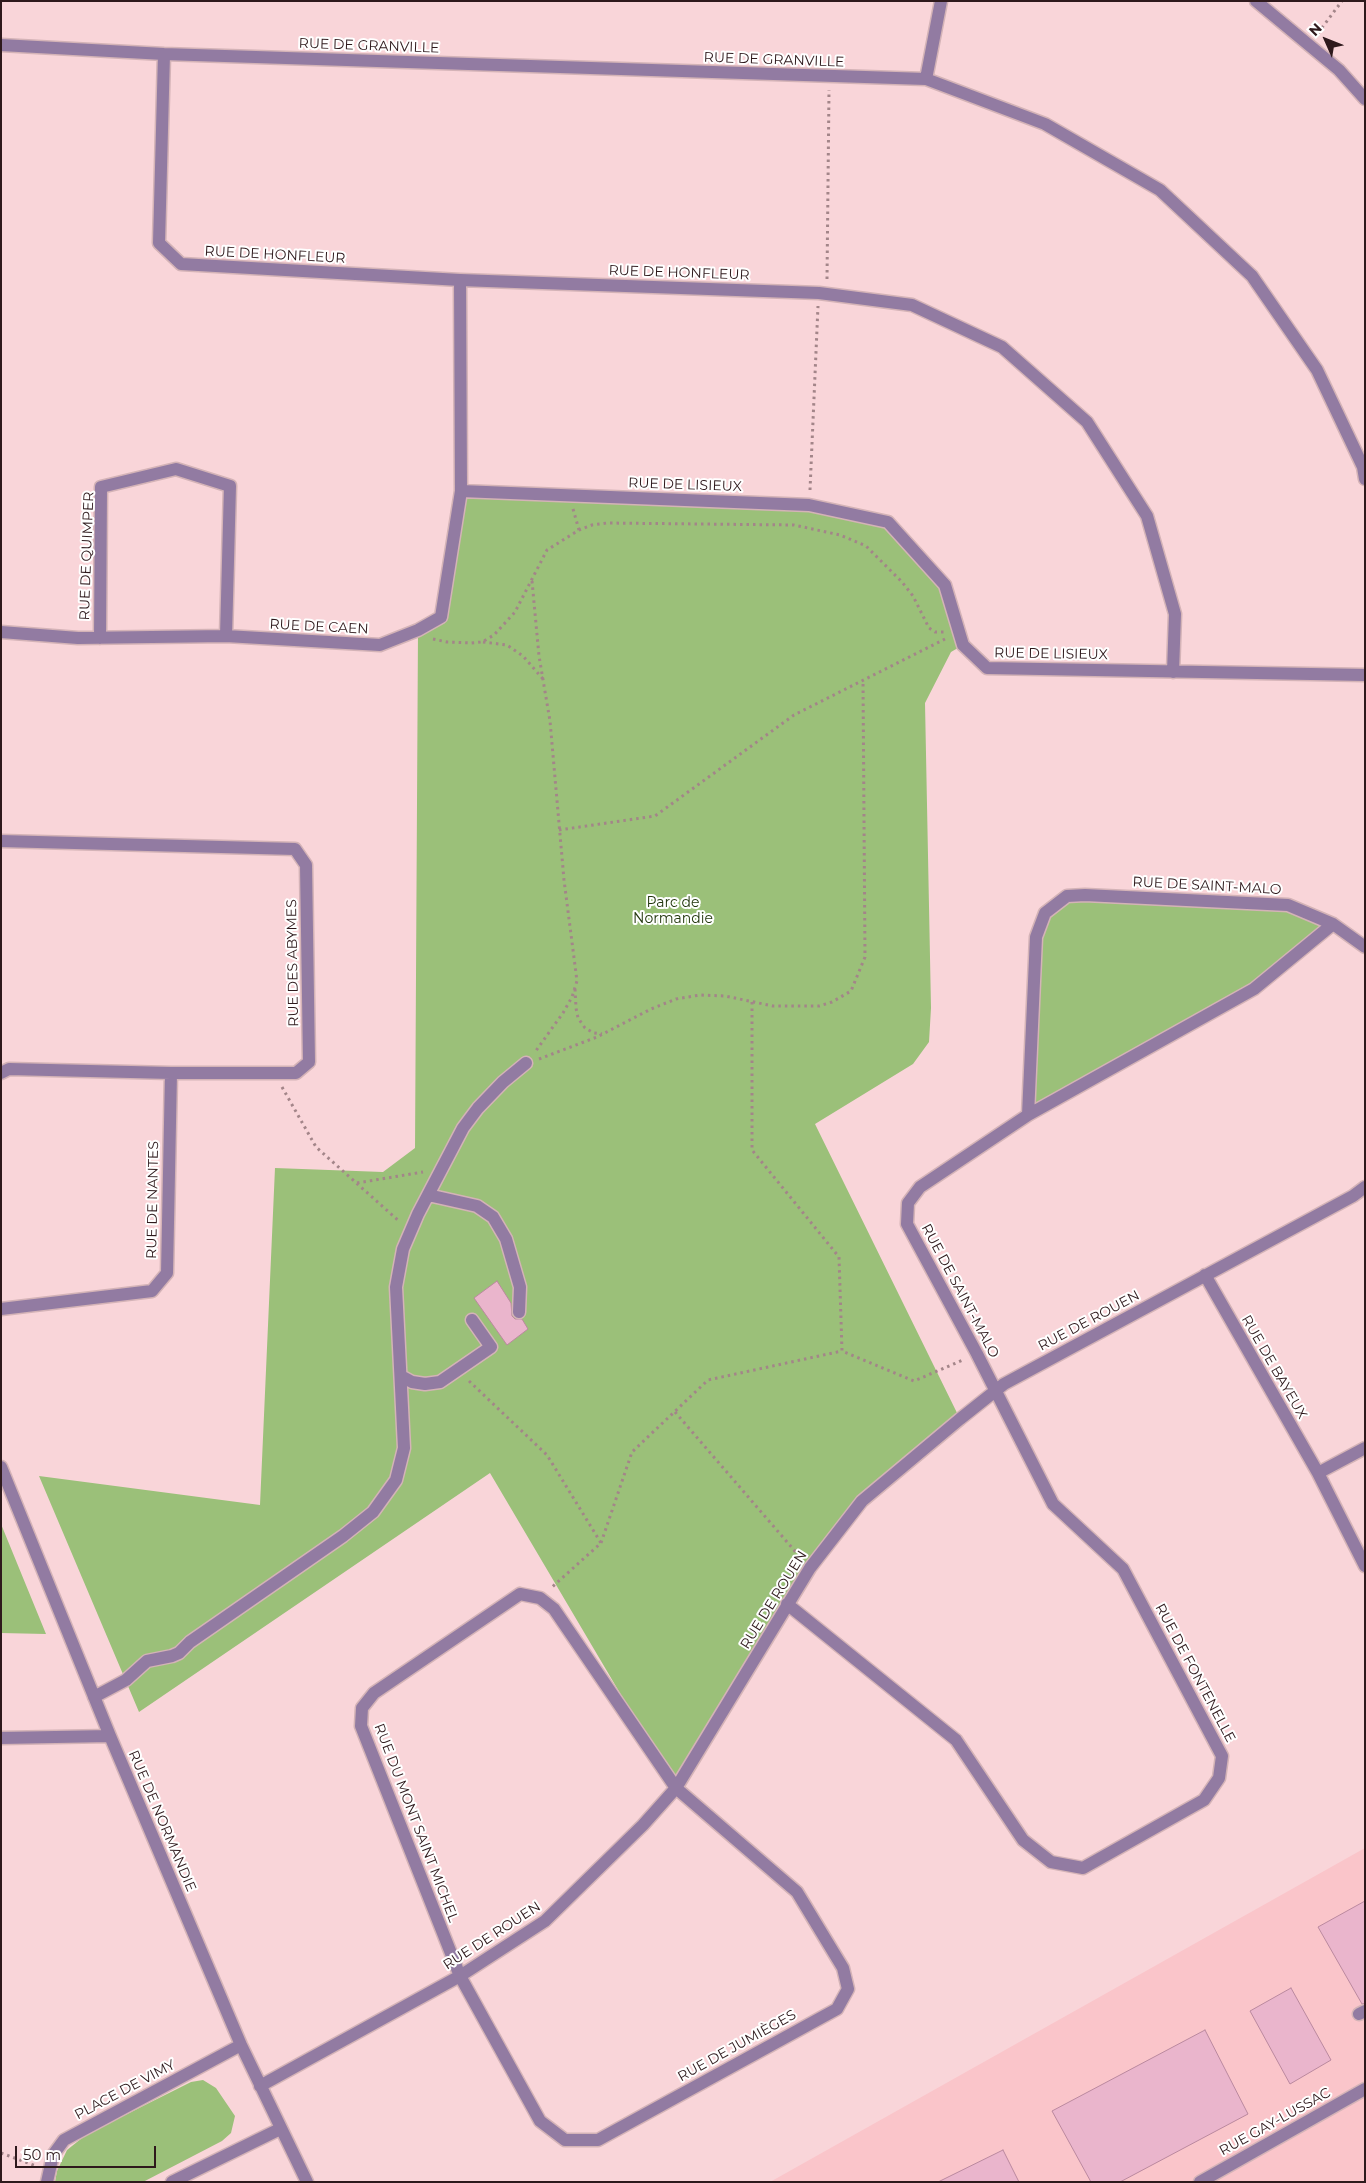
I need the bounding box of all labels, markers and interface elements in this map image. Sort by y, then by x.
north arrow [1301,15,1351,65]
text: N [1305,19,1326,40]
street label: RUE DE GRANVILLE [298,35,440,57]
street label: RUE DE GRANVILLE [703,49,845,71]
street label: RUE DE HONFLEUR [204,243,346,267]
street label: RUE DE HONFLEUR [608,262,750,284]
street label: RUE DE LISIEUX [628,475,742,495]
street label: RUE DE QUIMPER [76,491,98,621]
street label: RUE DE CAEN [269,616,369,638]
street label: RUE DE LISIEUX [994,645,1108,663]
street label: RUE DE SAINT-MALO [1132,874,1282,898]
park label: Parc de Normandie [633,895,713,928]
street label: RUE DES ABYMES [283,899,303,1027]
street label: RUE DE NANTES [144,1141,162,1259]
street label: RUE DE SAINT-MALO [918,1221,1002,1361]
street label: RUE DE ROUEN [1035,1287,1143,1355]
street label: RUE DE BAYEUX [1238,1312,1310,1422]
street label: RUE DE ROUEN [737,1548,811,1652]
street label: RUE DE FONTENELLE [1151,1601,1239,1745]
street label: RUE DU MONT SAINT MICHEL [370,1721,462,1925]
street label: RUE DE NORMANDIE [125,1748,199,1894]
street label: RUE DE ROUEN [440,1898,544,1974]
street label: RUE DE JUMIÈGES [675,2006,799,2086]
street label: PLACE DE VIMY [72,2056,178,2124]
street label: RUE GAY-LUSSAC [1217,2084,1333,2160]
scale bar [18,2136,159,2168]
text: 50 m [23,2145,61,2164]

